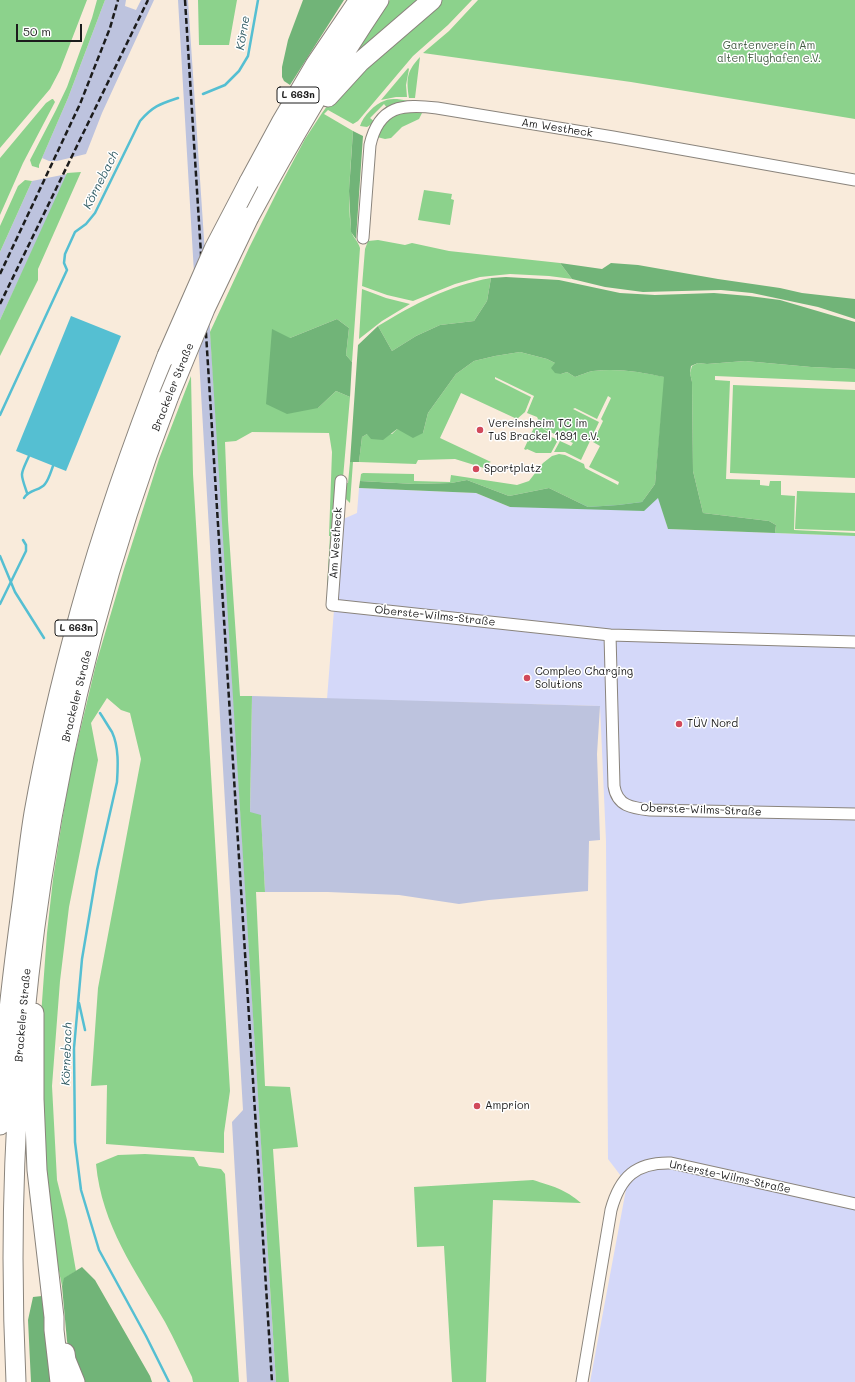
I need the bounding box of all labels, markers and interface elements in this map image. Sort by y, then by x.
water label: Körne [233,15,253,51]
scale bar [18,16,84,42]
text: 50 m [23,23,51,39]
park label: Gartenverein Am alten Flughafen e.V. [717,39,821,65]
road number: L 663n [277,87,319,103]
street label: Am Westheck [520,116,594,140]
water label: Körnebach [80,148,122,212]
street label: Brackeler Straße [149,341,197,433]
place label: Vereinsheim TC im TuS Brackel 1891 e.V. [488,417,599,443]
marker: Vereinsheim TC im TuS Brackel 1891 e.V. [475,425,485,435]
place label: Sportplatz [484,462,541,476]
marker: Sportplatz [471,464,481,474]
street label: Am Westheck [327,507,345,579]
street label: Oberste-Wilms-Straße [374,603,496,629]
road number: L 663n [55,620,97,636]
street label: Brackeler Straße [59,649,95,743]
place label: Compleo Charging Solutions [535,665,633,691]
marker: Compleo Charging Solutions [522,673,532,683]
place label: TÜV Nord [687,717,738,731]
marker: TÜV Nord [674,719,684,729]
street label: Oberste-Wilms-Straße [640,801,762,819]
street label: Brackeler Straße [12,968,34,1062]
water label: Körnebach [59,1022,75,1086]
place label: Amprion [485,1099,530,1113]
marker: Amprion [472,1101,482,1111]
street label: Unterste-Wilms-Straße [668,1158,792,1196]

